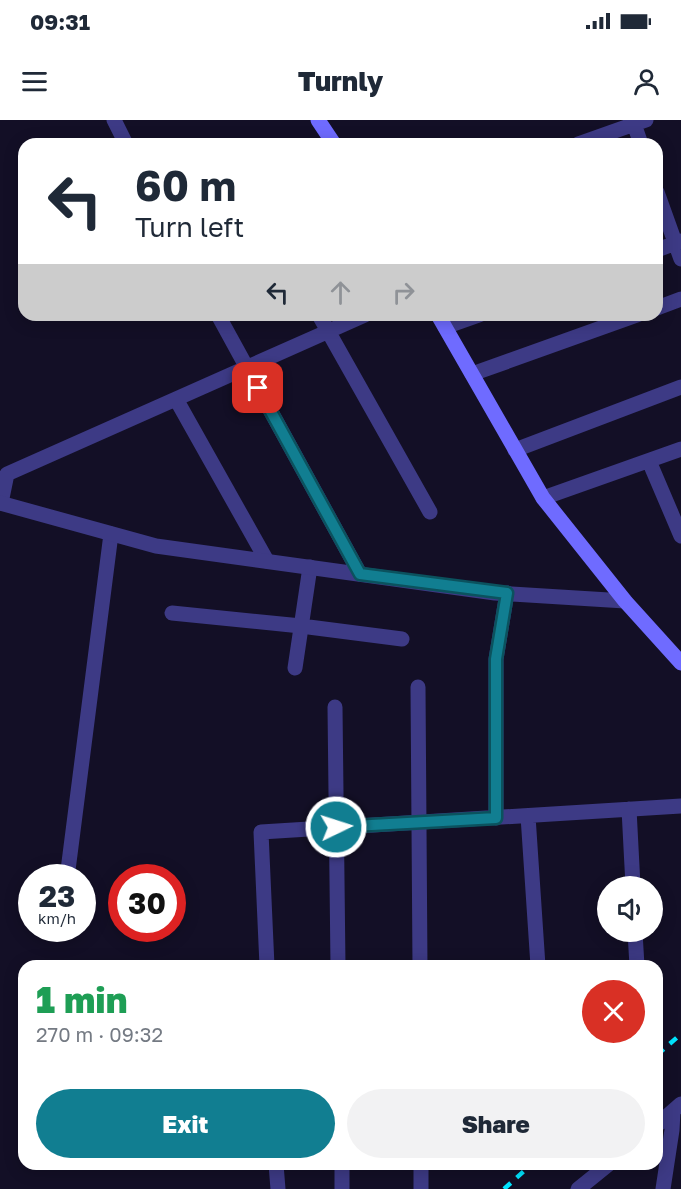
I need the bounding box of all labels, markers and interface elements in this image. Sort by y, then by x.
text: 09:31 [30,8,90,35]
icon: menu [18,65,51,98]
text: Turnly [298,65,383,97]
icon: person [630,65,663,98]
text: 60 m [135,160,236,210]
icon: left [36,162,114,240]
text: Turn left [135,211,244,243]
icon: left [261,276,294,309]
icon: ahead [324,276,357,309]
icon: right [387,276,420,309]
pin [232,362,283,413]
icon: arrive [241,371,274,404]
position arrow [304,795,368,859]
speed limit sign: 30 [108,864,186,942]
map controls [597,876,663,942]
button: sound [597,876,663,942]
text: 23 [39,878,75,914]
text: km/h [38,909,76,927]
text: 1 min [36,978,127,1021]
button: close [582,980,645,1043]
text: 270 m · 09:32 [36,1022,163,1046]
button: Exit [36,1089,335,1158]
button: Share [347,1089,645,1158]

